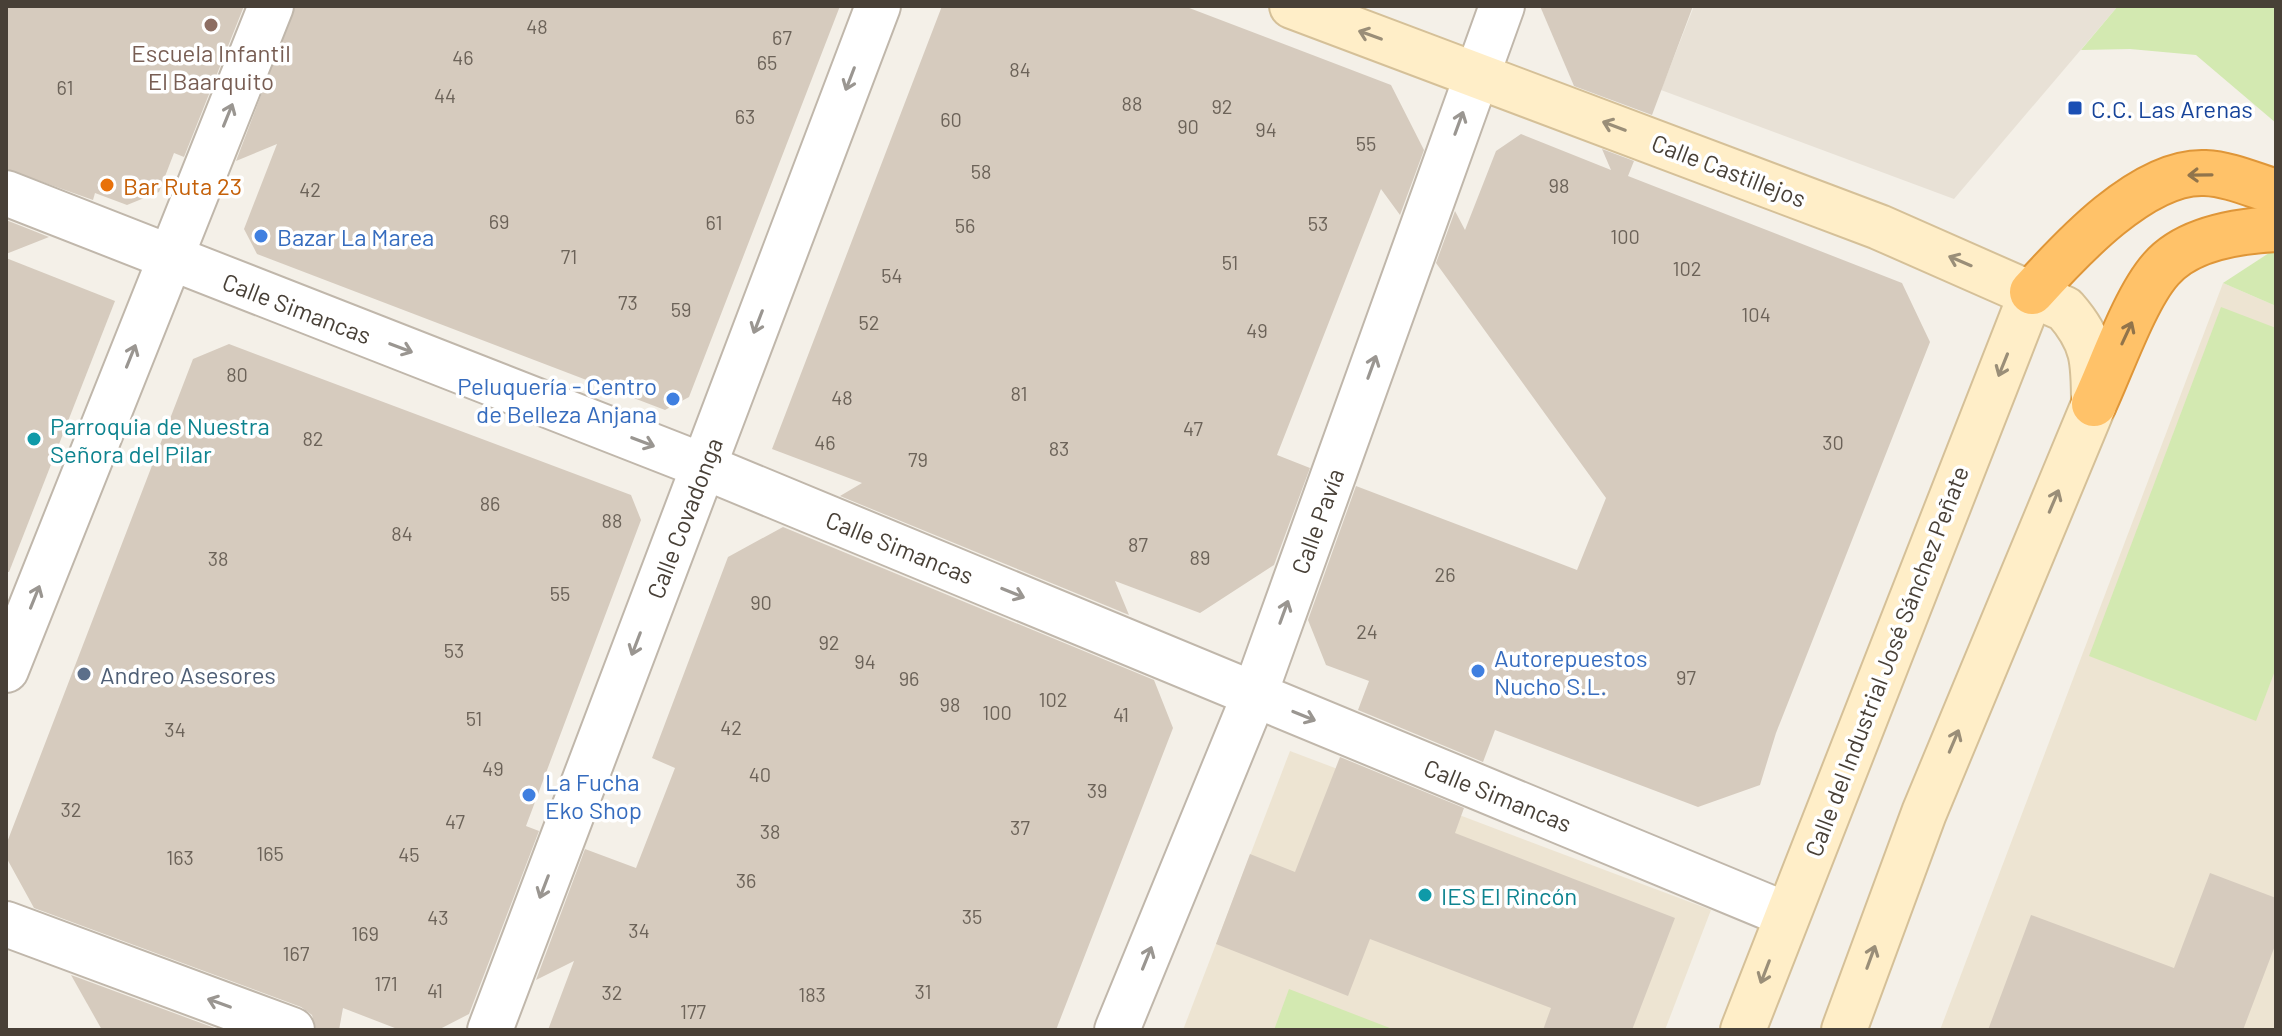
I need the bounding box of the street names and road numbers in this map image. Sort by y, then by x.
street label: Calle Castillejos [1648,127,1810,213]
street label: Calle Simancas [219,266,375,350]
street label: Calle Covadonga [640,433,728,603]
street label: Calle del Industrial José Sánchez Peñate [1798,462,1974,860]
street label: Calle Pavía [1285,464,1349,578]
street label: Calle Simancas [822,504,978,590]
street label: Calle Simancas [1420,752,1576,838]

